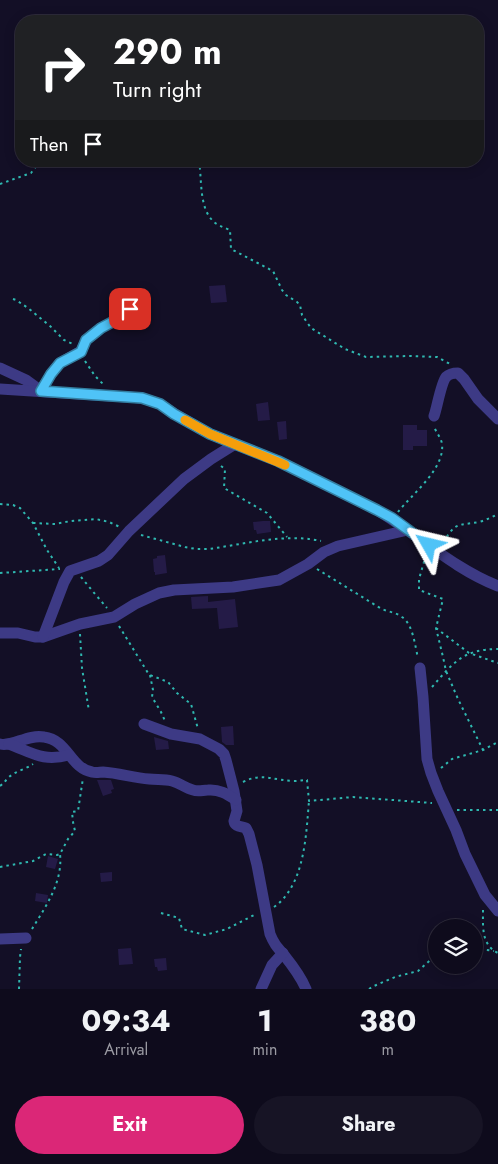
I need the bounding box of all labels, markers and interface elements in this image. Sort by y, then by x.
text: 290 m [113,27,222,77]
icon: right [30,35,95,100]
text: Turn right [113,73,201,105]
icon: arrive [79,130,107,158]
text: Then [30,131,69,158]
pin [109,288,151,330]
icon: arrive [116,295,144,323]
position arrow [402,518,454,570]
map controls [428,919,483,974]
button: layers [428,919,483,974]
text: 09:34 [82,999,171,1042]
text: 1 [257,999,273,1042]
text: 380 [359,999,416,1042]
text: Arrival [104,1038,148,1061]
text: min [252,1038,277,1061]
text: m [381,1038,394,1061]
button: Exit [15,1096,244,1154]
button: Share [254,1096,483,1154]

